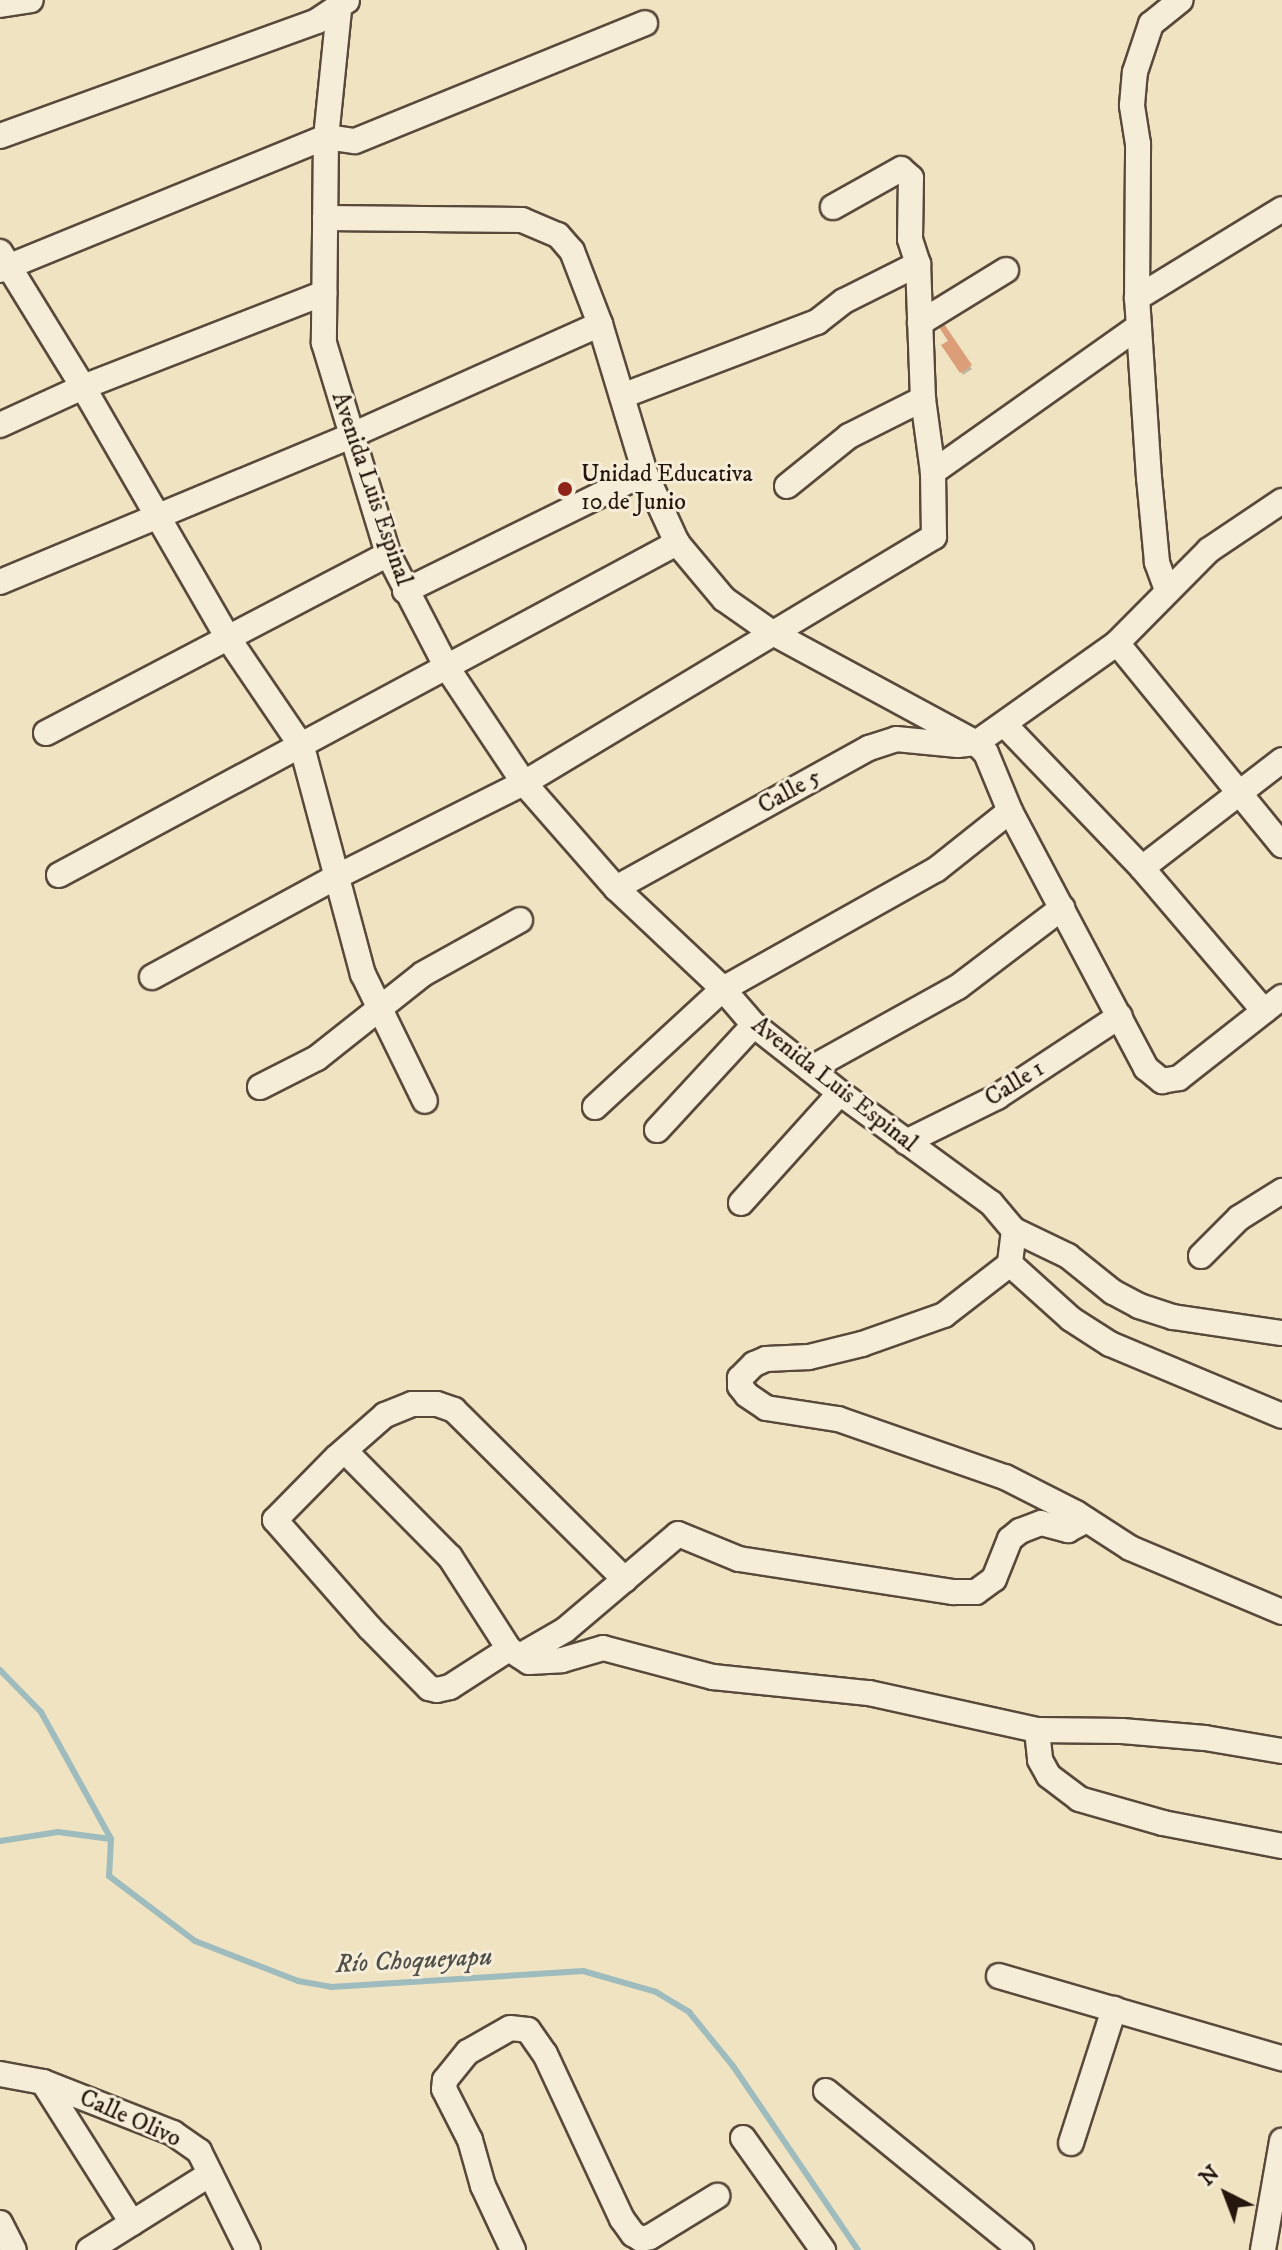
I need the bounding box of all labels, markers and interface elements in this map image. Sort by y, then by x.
street label: Avenida Luis Espinal [324,388,418,590]
place label: Unidad Educativa 10 de Junio [581,461,753,517]
marker: Unidad Educativa 10 de Junio [556,480,574,498]
street label: Calle 5 [754,763,826,821]
street label: Avenida Luis Espinal [745,1011,923,1159]
street label: Calle 1 [980,1055,1050,1113]
water label: Río Choqueyapu [335,1941,493,1981]
street label: Calle Olivo [75,2084,185,2154]
north arrow [1186,2154,1266,2234]
text: N [1194,2160,1225,2192]

